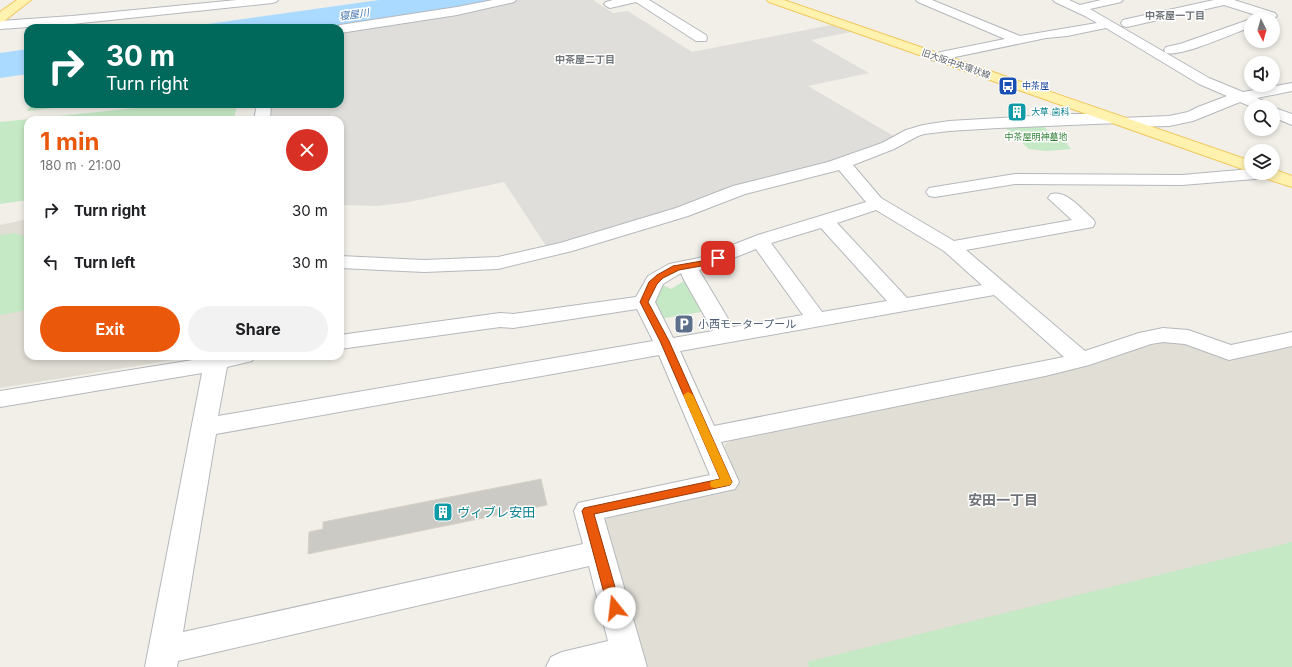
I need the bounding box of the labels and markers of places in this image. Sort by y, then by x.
bus stop icon: 中茶屋 [997,75,1019,97]
place label: 中茶屋 [1022,80,1049,91]
building icon: 大草 歯科 [1006,101,1028,123]
place label: 大草 歯科 [1031,106,1070,117]
pin [701,241,735,275]
parking icon: 小西モータープール [673,313,695,335]
place label: 小西モータープール [698,317,796,331]
building icon: ヴィブレ安田 [432,501,454,523]
place label: ヴィブレ安田 [457,504,535,520]

